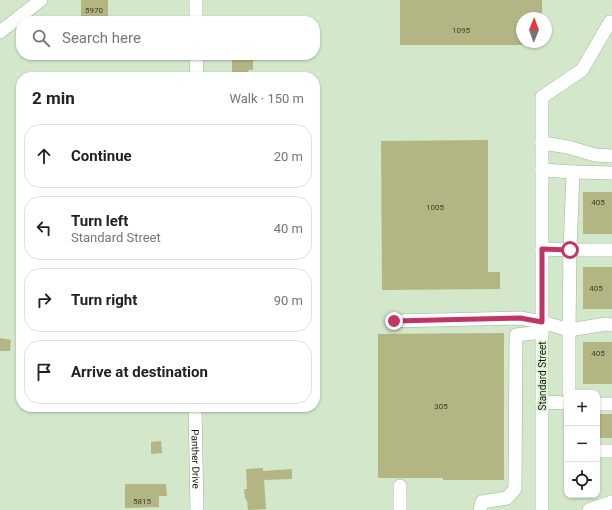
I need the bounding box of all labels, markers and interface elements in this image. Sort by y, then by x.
house number: 5970 [85,6,103,15]
north arrow [516,12,552,48]
search box [16,16,320,60]
house number: 1095 [452,26,470,35]
icon: search [30,27,52,49]
text: Search here [62,29,141,47]
text: 2 min [32,88,75,108]
text: Walk · 150 m [229,91,304,106]
icon: ahead [33,145,55,167]
text: Continue [71,147,132,165]
text: 20 m [274,149,303,164]
house number: 405 [591,198,605,207]
house number: 1005 [426,203,444,212]
text: Turn left [71,212,128,230]
icon: left [33,217,55,239]
text: 40 m [274,221,303,236]
text: Standard Street [71,230,161,245]
route start [561,241,579,259]
house number: 405 [589,284,603,293]
icon: right [33,289,55,311]
text: Turn right [71,291,137,309]
text: 90 m [274,293,303,308]
route end [385,312,403,330]
street label: Standard Street [537,341,548,411]
house number: 405 [591,349,605,358]
icon: arrive [33,361,55,383]
text: Arrive at destination [71,363,208,381]
map controls [564,390,600,498]
button: + [564,390,600,426]
house number: 305 [434,402,448,411]
button: − [564,426,600,462]
street label: Panther Drive [189,429,202,489]
button: locate [564,462,600,498]
house number: 5815 [133,497,151,506]

